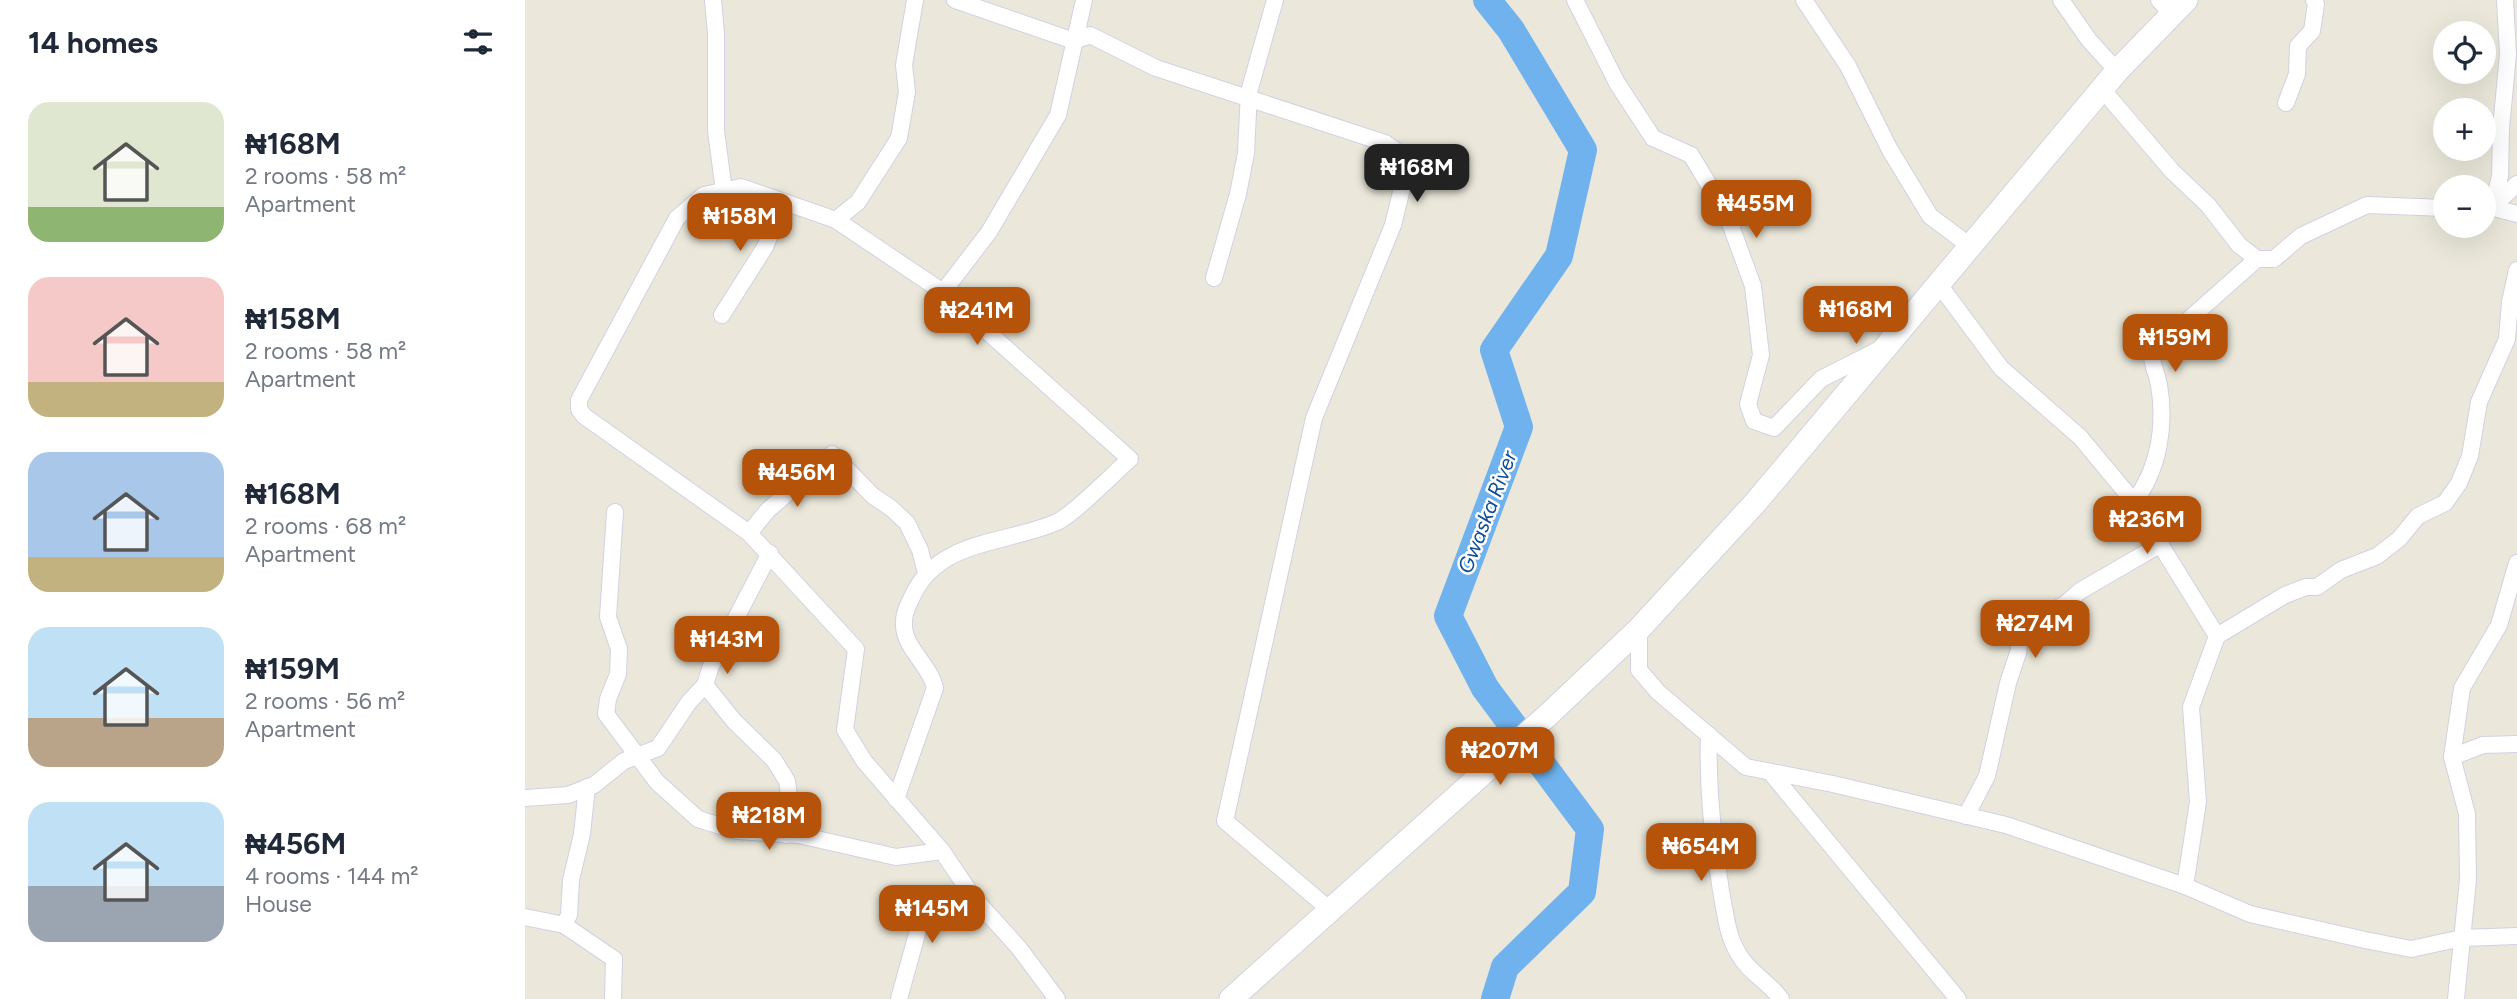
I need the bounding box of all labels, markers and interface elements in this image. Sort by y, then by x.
map controls [2433,21,2496,238]
button: locate [2433,21,2496,84]
icon: filters [459,23,497,61]
text: 14 homes [28,24,158,61]
button: + [2433,98,2496,161]
text: ₦168M [245,125,341,162]
icon: home [84,130,168,214]
pin: ₦168M [1368,144,1466,204]
text: ₦168M [1380,153,1454,181]
text: 2 rooms · 58 m² [245,162,406,190]
button: − [2433,175,2496,238]
pin: ₦455M [1707,180,1805,240]
text: ₦455M [1717,189,1795,217]
text: Apartment [245,190,356,218]
pin: ₦158M [691,194,789,253]
text: ₦158M [703,202,777,230]
pin: ₦168M [1807,286,1905,346]
pin: ₦241M [928,288,1026,347]
text: ₦168M [1819,295,1893,323]
text: ₦241M [940,296,1014,324]
text: ₦158M [245,300,341,337]
icon: home [84,305,168,389]
pin: ₦159M [2126,314,2224,374]
text: ₦159M [2139,323,2211,351]
text: 2 rooms · 58 m² [245,337,406,365]
text: Apartment [245,365,356,393]
water label: Gwaska River [1452,446,1522,577]
pin: ₦456M [748,449,846,509]
text: ₦456M [758,458,836,486]
text: ₦168M [245,475,341,512]
icon: home [84,480,168,564]
pin: ₦236M [2098,496,2196,556]
text: ₦236M [2109,505,2185,533]
text: 2 rooms · 68 m² [245,512,406,540]
text: Apartment [245,540,356,568]
pin: ₦274M [1986,600,2084,660]
text: ₦274M [1997,609,2074,637]
pin: ₦143M [678,616,776,676]
text: ₦143M [690,625,764,653]
text: ₦159M [245,650,340,687]
icon: home [84,655,168,739]
text: 2 rooms · 56 m² [245,687,405,715]
text: Apartment [245,715,356,743]
pin: ₦207M [1451,728,1549,787]
text: ₦207M [1461,736,1539,764]
pin: ₦218M [720,792,818,852]
text: ₦218M [732,801,806,829]
pin: ₦654M [1652,824,1750,883]
text: ₦456M [245,825,346,862]
icon: home [84,830,168,914]
text: ₦654M [1662,832,1740,860]
text: 4 rooms · 144 m² [245,862,419,890]
pin: ₦145M [883,886,981,945]
text: House [245,890,312,918]
text: ₦145M [895,894,969,922]

